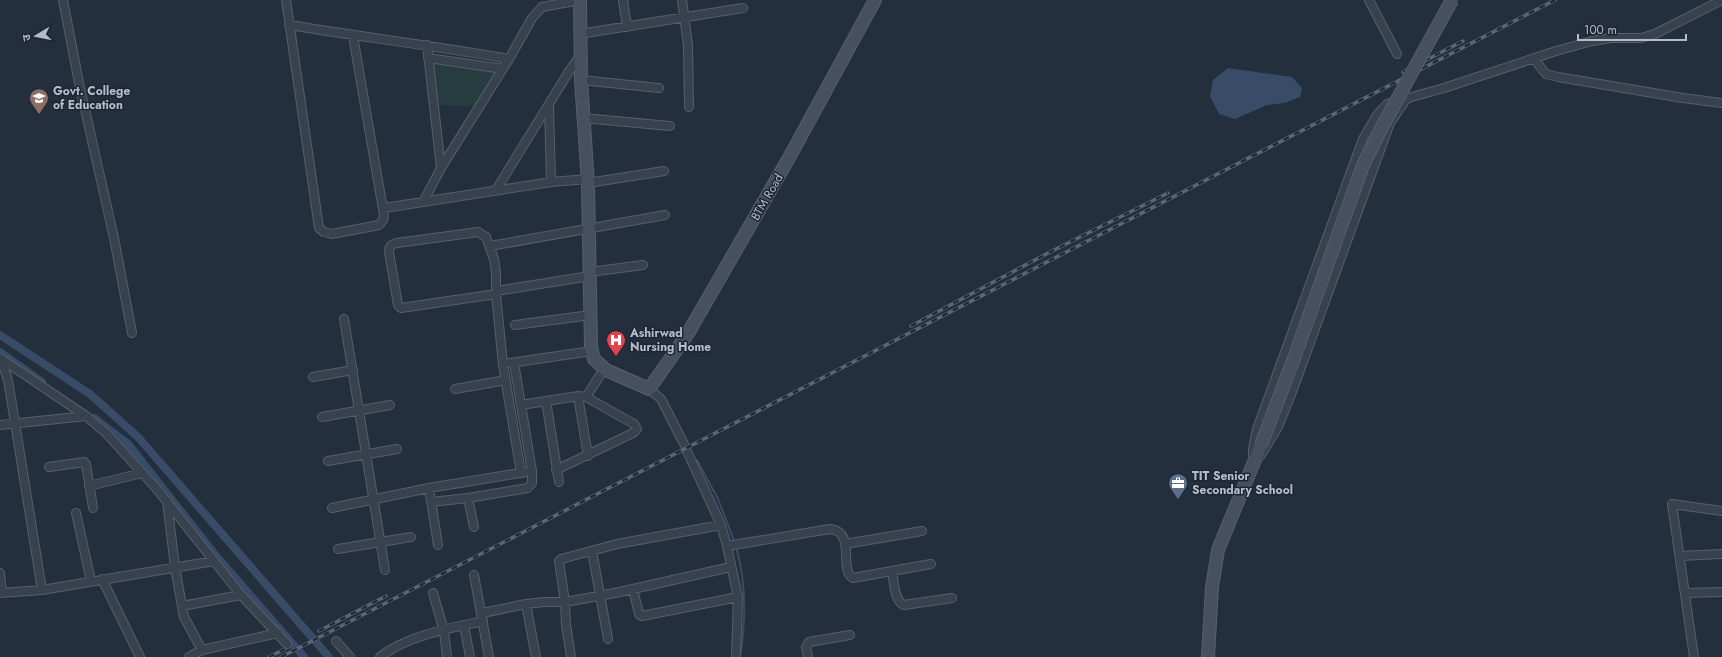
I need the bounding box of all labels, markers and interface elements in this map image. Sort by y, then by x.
north arrow [16,16,56,56]
scale bar [1578,16,1686,42]
text: 100 m [1584,21,1617,39]
text: उ [18,33,35,42]
place label: Govt. College of Education [53,82,130,114]
school or university icon: Govt. College of Education [28,87,50,115]
street label: BTM Road [746,170,788,224]
place label: Ashirwad Nursing Home [629,324,711,356]
hospital icon: Ashirwad Nursing Home [605,329,627,357]
place label: TIT Senior Secondary School [1192,467,1293,499]
office icon: TIT Senior Secondary School [1167,472,1189,500]

